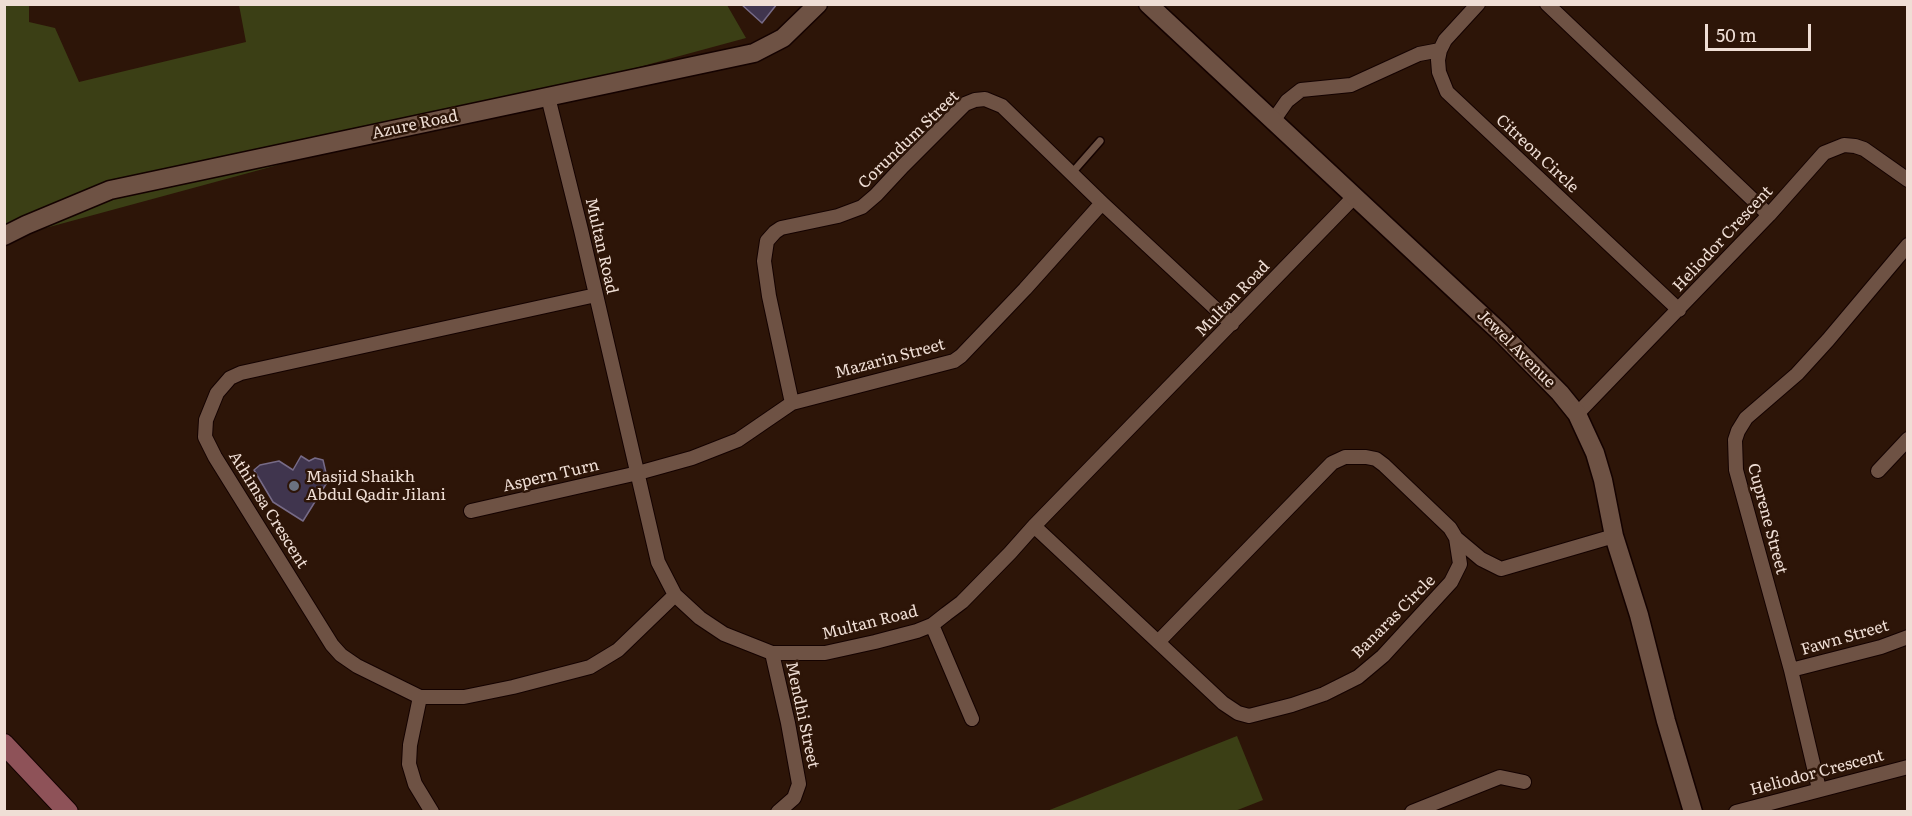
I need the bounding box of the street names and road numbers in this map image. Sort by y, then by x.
street label: Corundum Street [855,87,963,193]
street label: Azure Road [370,107,460,143]
street label: Citreon Circle [1492,111,1582,197]
street label: Heliodor Crescent [1669,182,1777,296]
street label: Multan Road [581,196,621,296]
street label: Multan Road [1192,257,1274,341]
street label: Jewel Avenue [1473,306,1559,392]
street label: Mazarin Street [833,335,947,383]
street label: Athimsa Crescent [224,448,312,572]
street label: Aspern Turn [501,456,601,496]
street label: Cuprene Street [1743,461,1791,577]
street label: Banaras Circle [1348,571,1440,663]
street label: Multan Road [820,602,920,644]
street label: Fawn Street [1799,616,1891,660]
street label: Mendhi Street [781,660,823,770]
street label: Heliodor Crescent [1748,746,1886,800]

